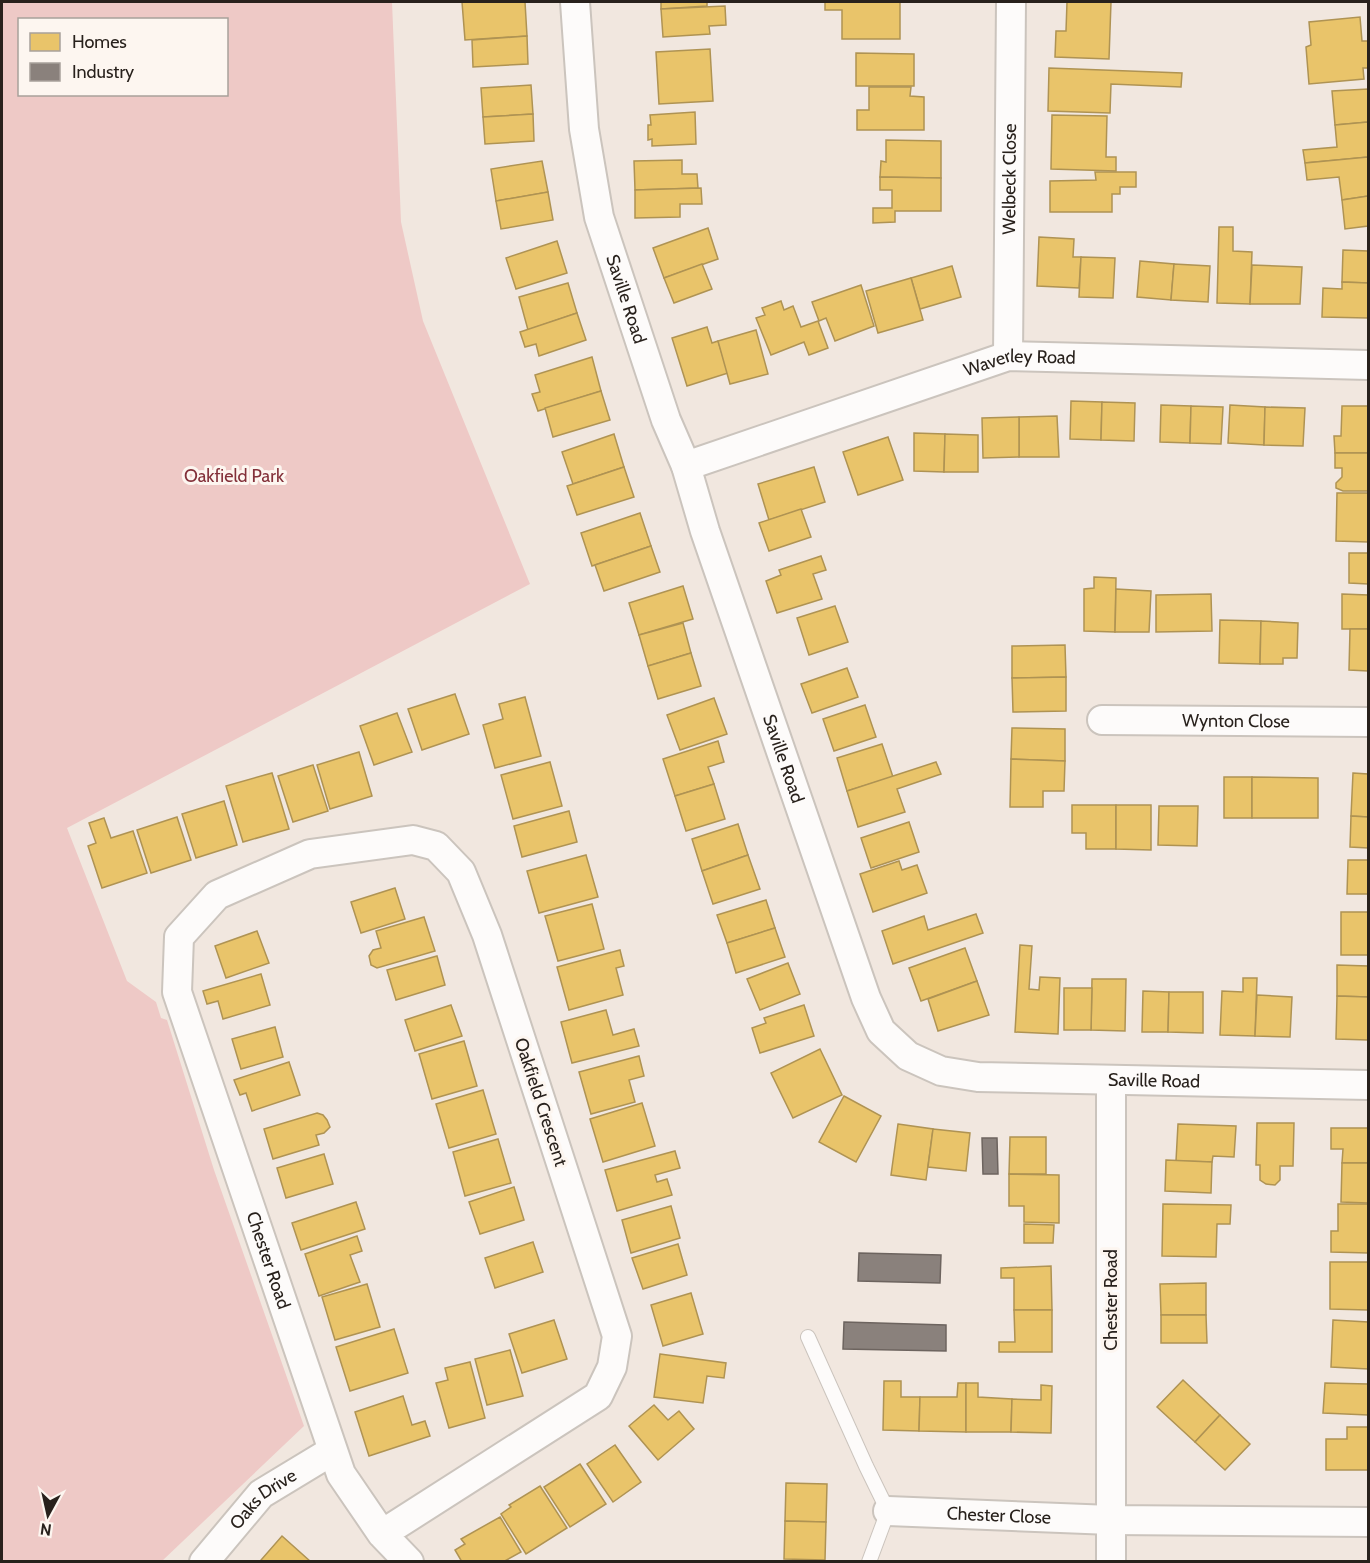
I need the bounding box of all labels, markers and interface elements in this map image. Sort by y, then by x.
legend [18,18,228,96]
text: Homes [72,31,127,53]
text: Industry [72,61,134,83]
street label: Welbeck Close [998,123,1021,235]
street label: Saville Road [601,252,651,346]
street label: Waverley Road [961,345,1076,381]
park label: Oakfield Park [184,465,285,487]
street label: Wynton Close [1182,710,1290,732]
street label: Saville Road [758,711,809,806]
street label: Oakfield Crescent [510,1035,572,1169]
street label: Saville Road [1108,1069,1200,1093]
street label: Chester Road [241,1209,295,1312]
street label: Chester Road [1100,1249,1122,1351]
street label: Oaks Drive [225,1464,300,1534]
north arrow [18,1485,78,1545]
street label: Chester Close [946,1502,1051,1529]
text: N [39,1519,53,1540]

